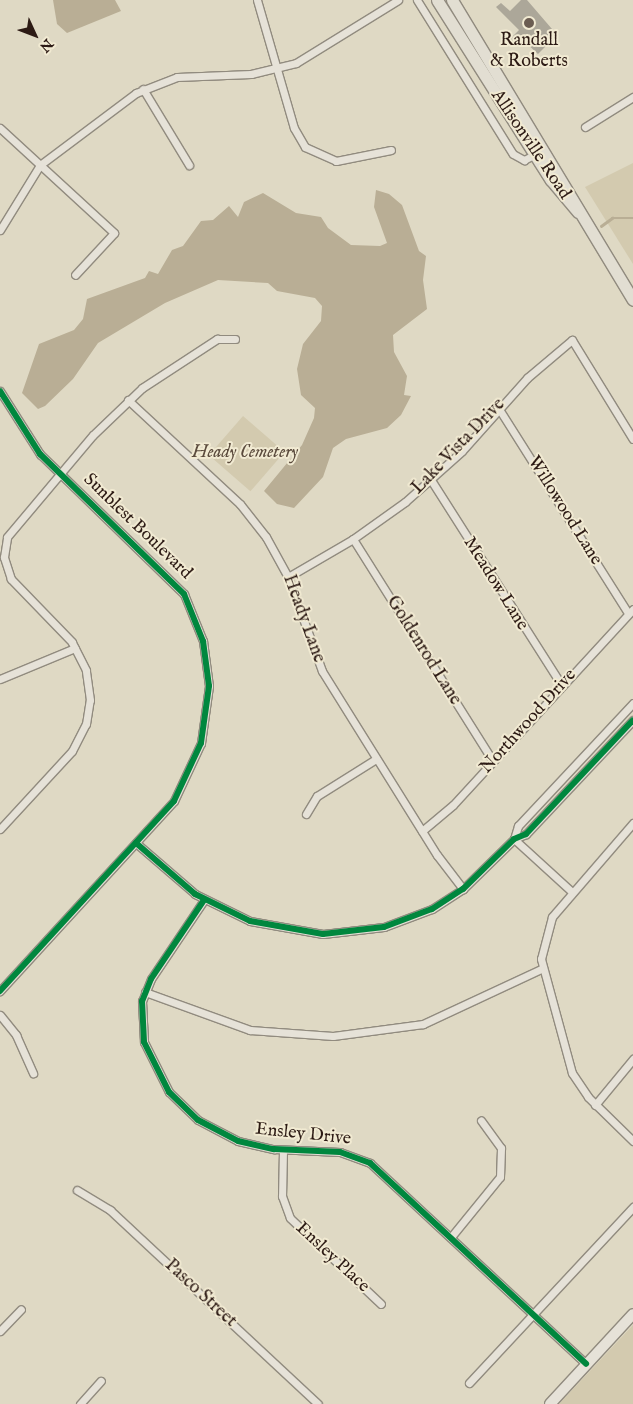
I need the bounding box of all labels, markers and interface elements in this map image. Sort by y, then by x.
north arrow [10,10,60,60]
marker: Randall & Roberts [523,17,535,29]
place label: Randall & Roberts [490,31,568,74]
text: N [35,35,57,56]
street label: Allisonville Road [485,86,575,204]
street label: Lake Vista Drive [408,395,510,499]
park label: Heady Cemetery [192,442,298,464]
street label: Willowood Lane [522,453,606,569]
street label: Sunblest Boulevard [78,470,196,584]
street label: Meadow Lane [458,533,532,635]
street label: Heady Lane [277,572,329,666]
street label: Goldenrod Lane [381,592,465,710]
street label: Northwood Drive [476,665,582,779]
street label: Ensley Drive [254,1119,352,1151]
street label: Ensley Place [290,1218,374,1298]
street label: Pasco Street [160,1255,240,1333]

